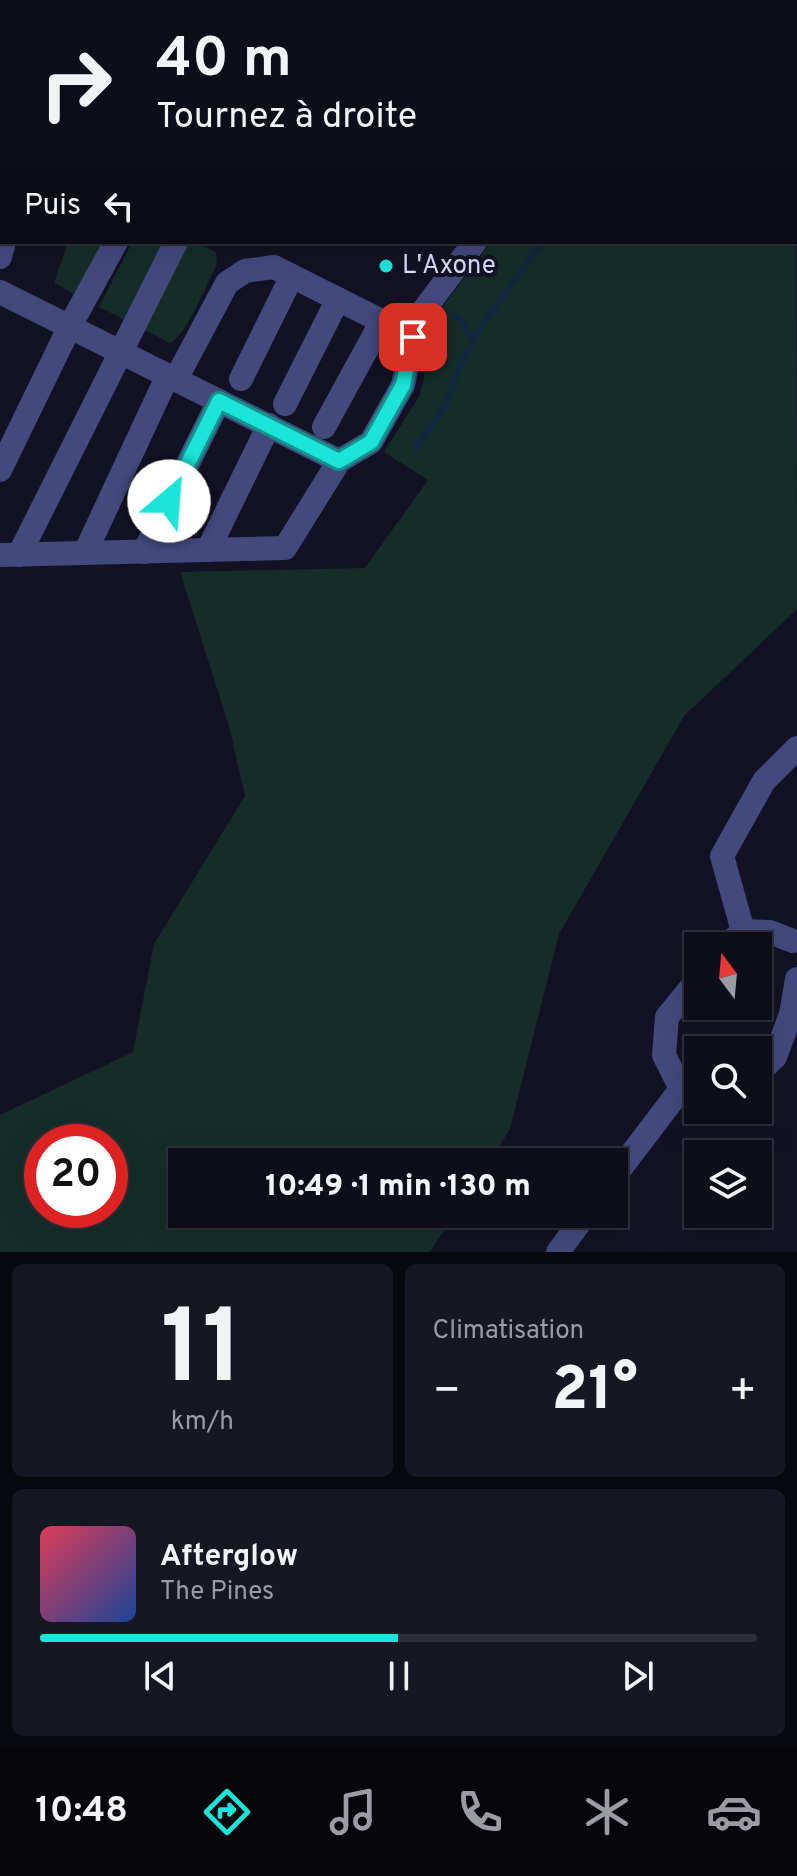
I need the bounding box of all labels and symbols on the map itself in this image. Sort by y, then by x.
place label: L'Axone [402,250,496,283]
marker: L'Axone [377,257,395,275]
pin [379,303,447,371]
position arrow [127,459,211,543]
north arrow [684,932,772,1020]
speed limit sign: 20 [24,1124,128,1228]

